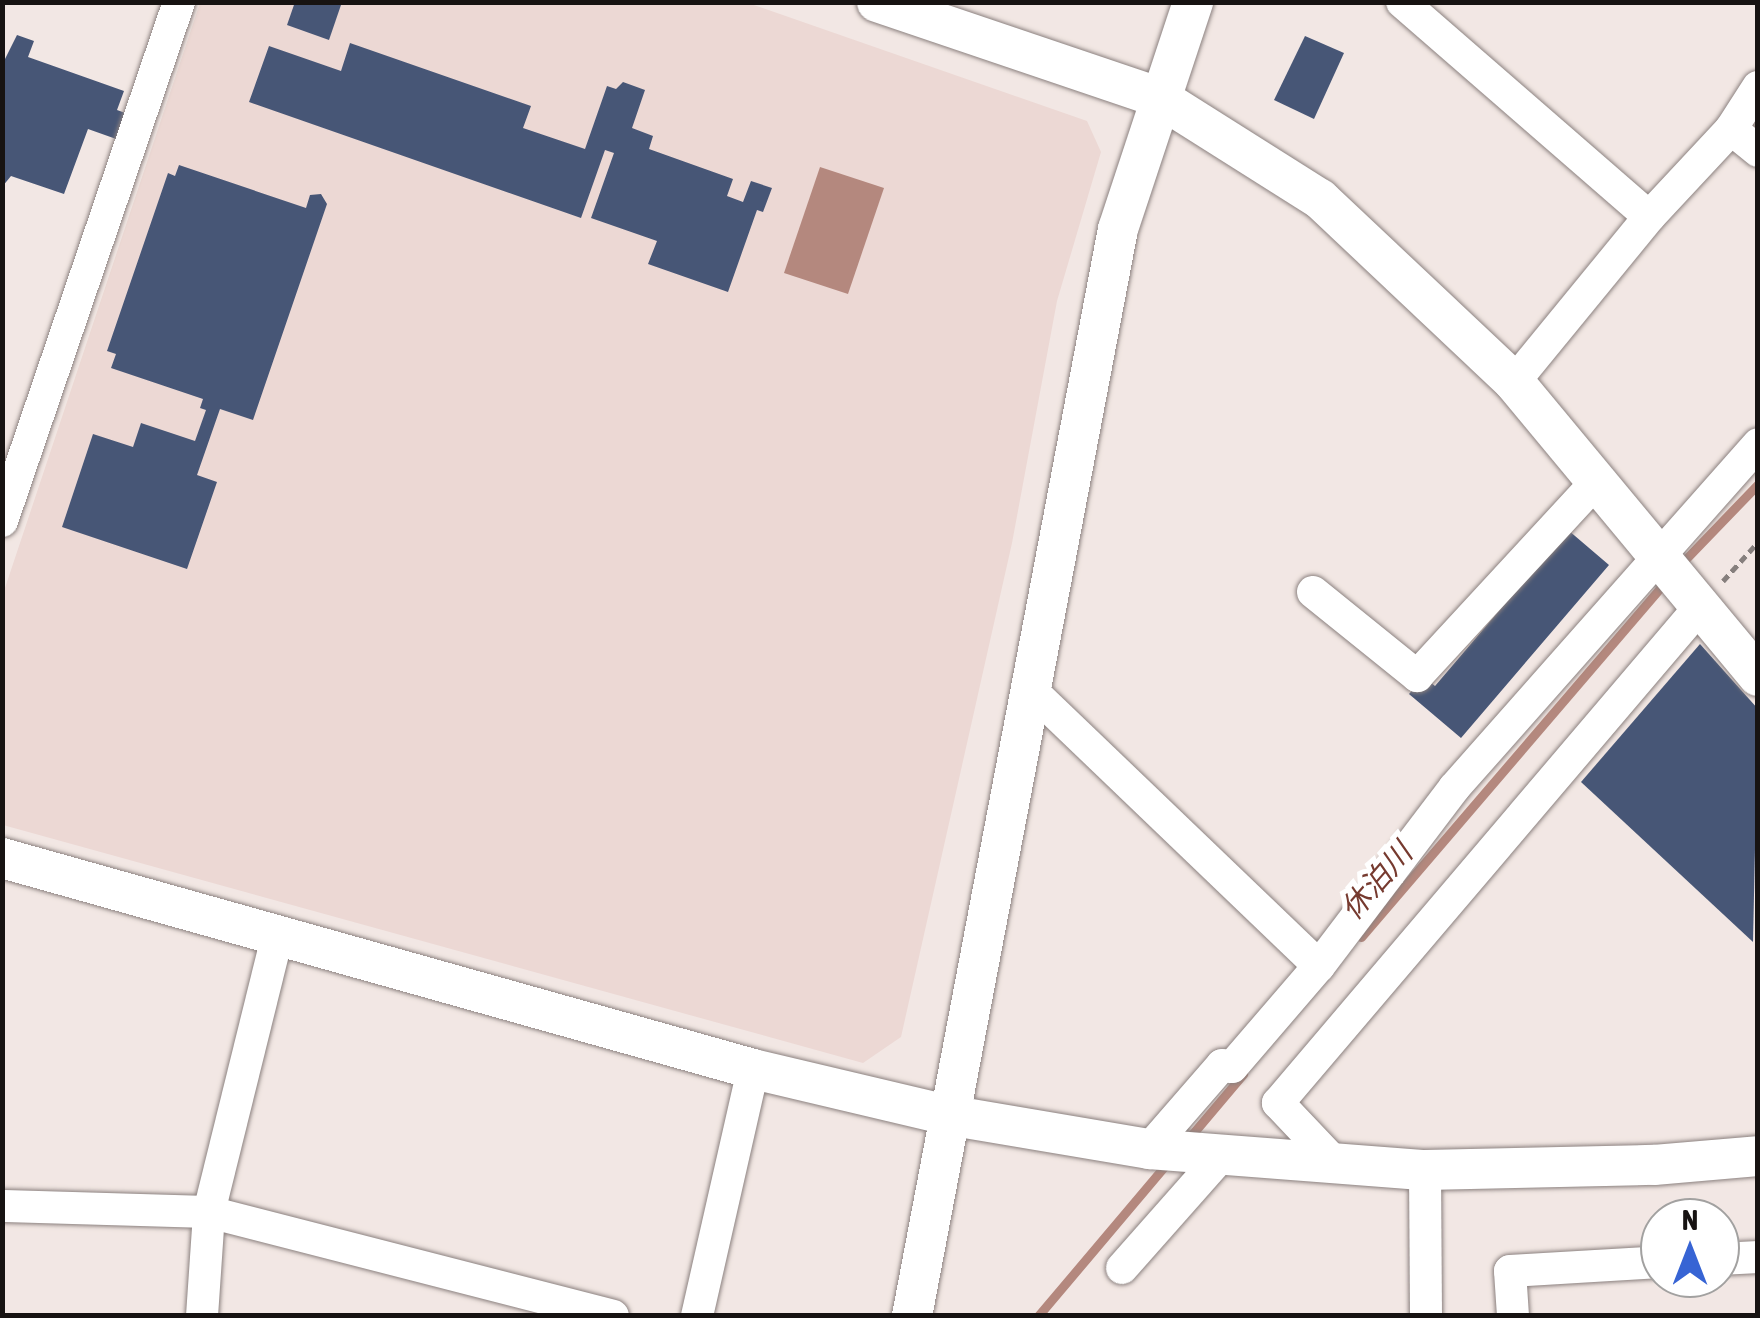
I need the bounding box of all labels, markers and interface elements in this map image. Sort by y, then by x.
water label: 休泊川 [1333,835,1419,927]
north arrow [1640,1198,1740,1298]
text: N [1682,1204,1698,1236]

